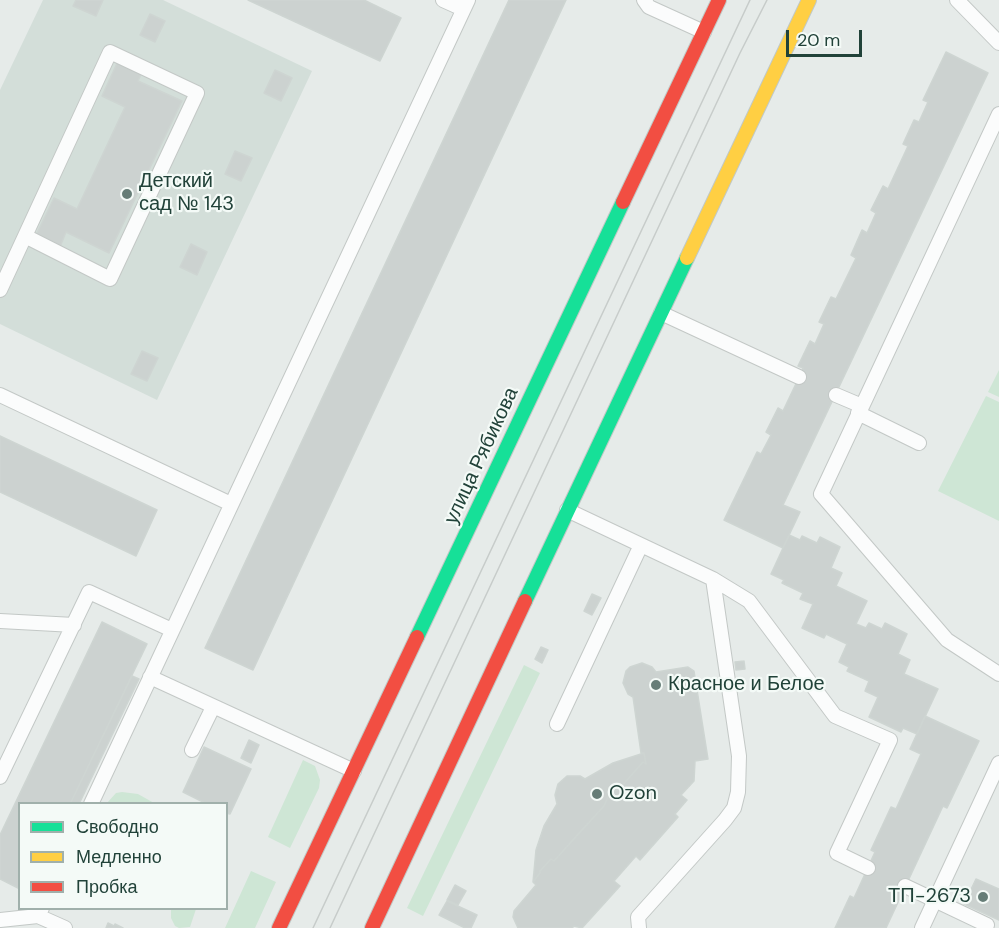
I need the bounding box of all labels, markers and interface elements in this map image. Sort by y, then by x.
scale bar [789,18,866,56]
text: 20 m [797,28,840,52]
place label: Детский сад № 143 [139,170,234,217]
marker: Детский сад № 143 [120,187,134,201]
street label: улица Рябикова [440,384,524,528]
place label: Красное и Белое [668,673,825,697]
marker: Красное и Белое [649,678,663,692]
place label: Ozon [609,782,657,806]
marker: Ozon [590,787,604,801]
legend [18,802,228,910]
text: Свободно [76,815,159,839]
text: Медленно [76,845,162,869]
text: Пробка [76,875,138,899]
place label: ТП-2673 [888,885,971,909]
marker: ТП-2673 [976,890,990,904]

